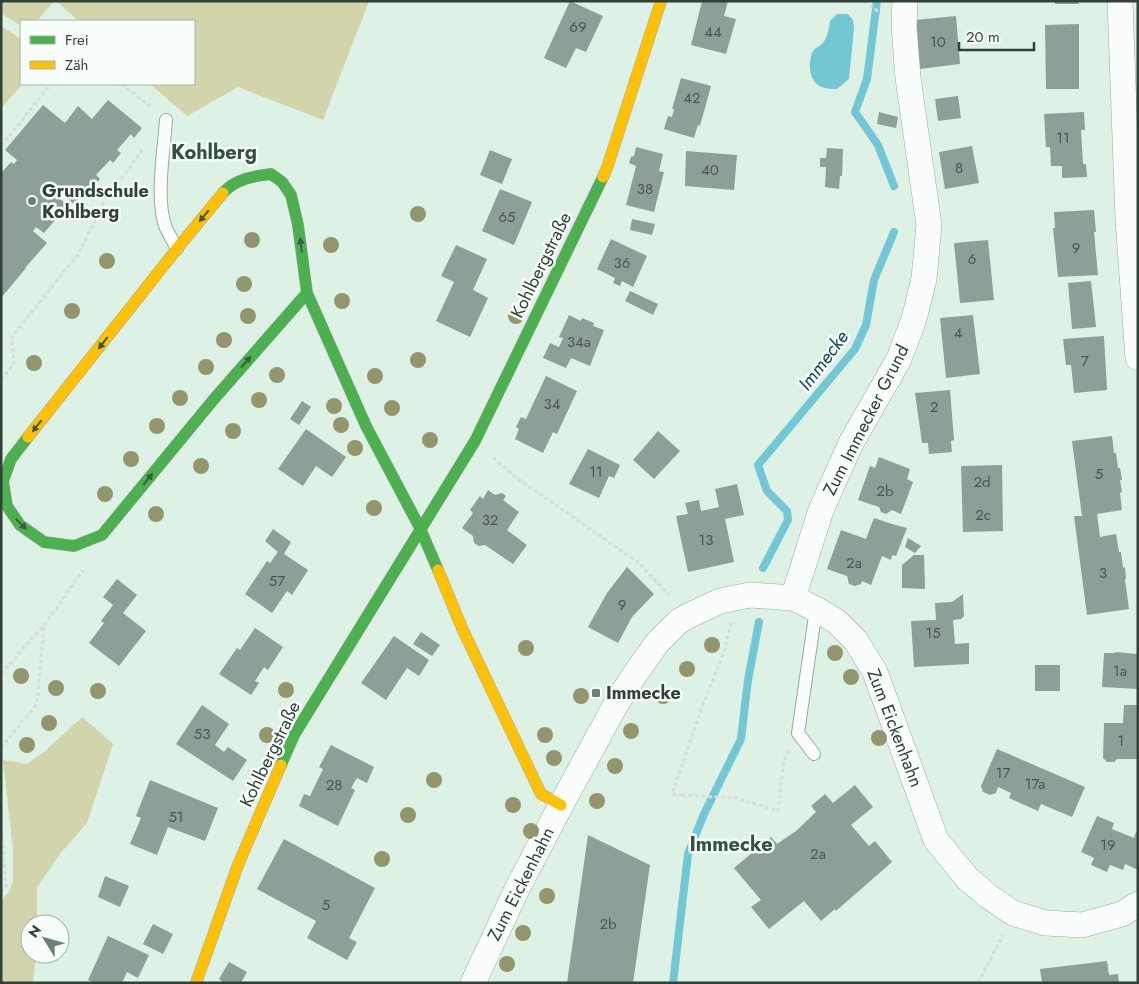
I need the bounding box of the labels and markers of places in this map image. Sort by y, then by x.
place label: Grundschule Kohlberg [42,178,149,225]
marker: Grundschule Kohlberg [26,195,38,207]
place label: Immecke [606,680,681,706]
marker: Immecke [590,687,602,699]

